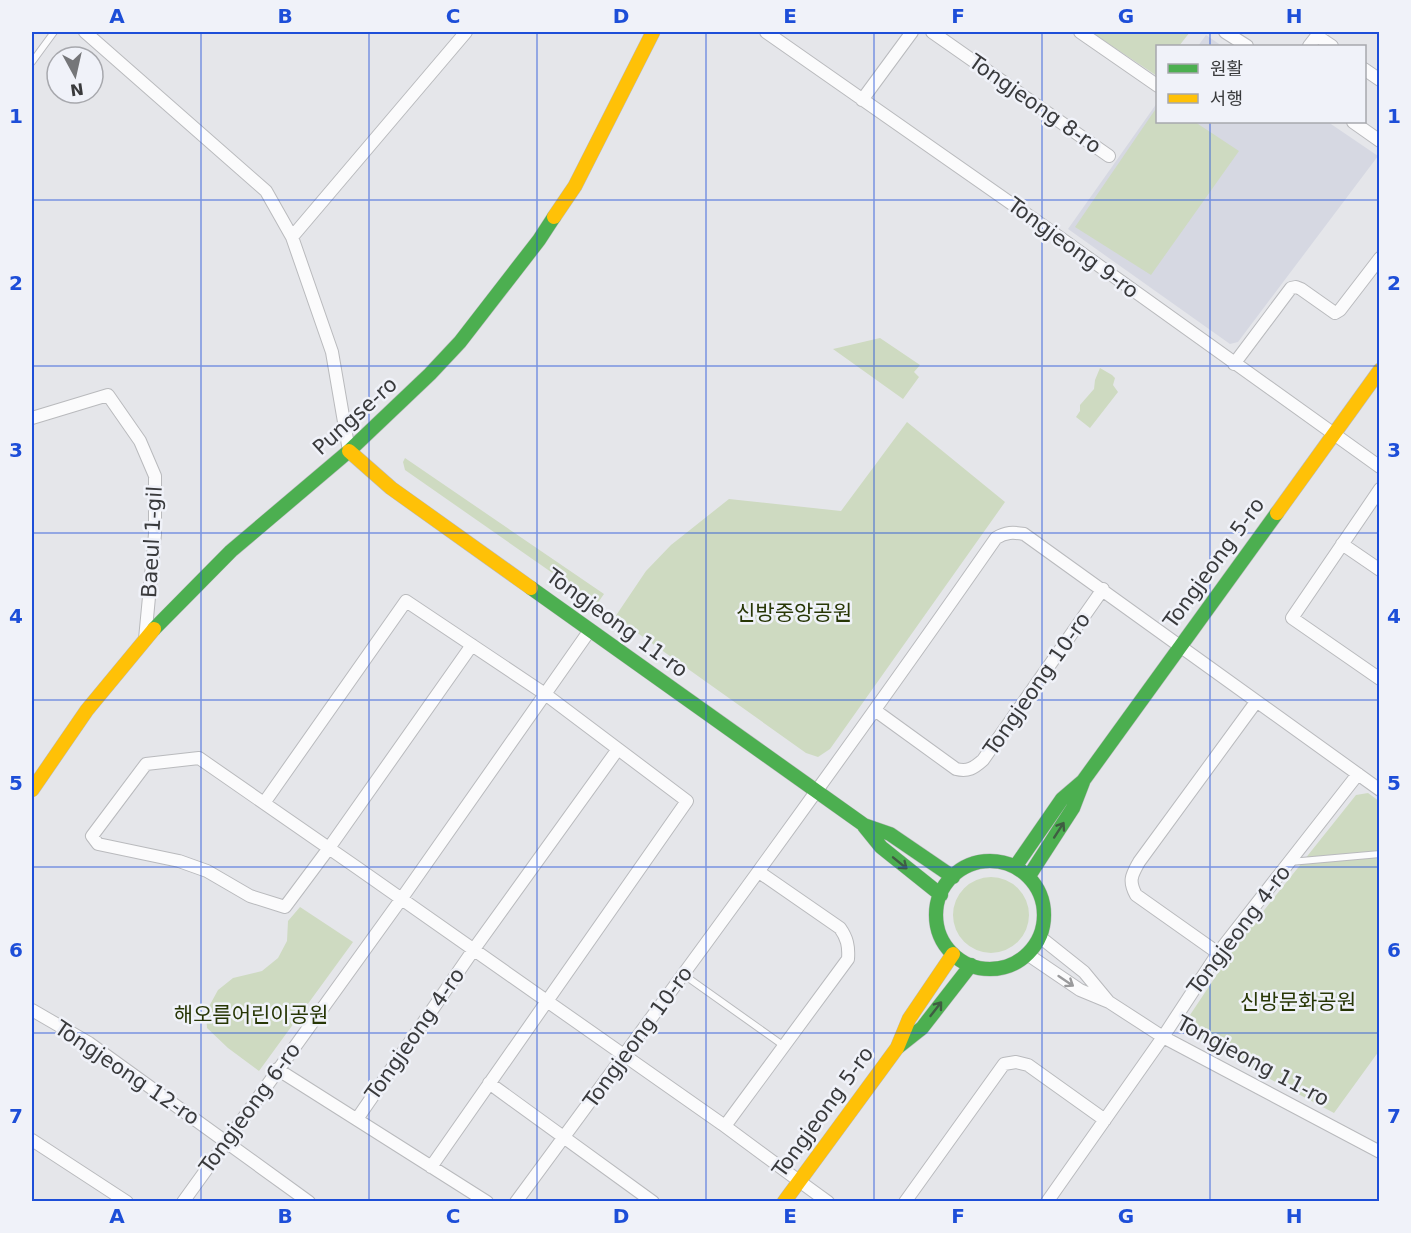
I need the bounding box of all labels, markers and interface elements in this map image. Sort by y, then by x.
text: A [109,4,125,28]
text: B [277,4,293,28]
text: C [446,4,460,28]
text: D [613,4,629,28]
text: E [783,4,797,28]
text: F [951,4,965,28]
text: G [1118,4,1134,28]
text: H [1286,4,1302,28]
north arrow [45,45,105,105]
legend [1156,45,1366,123]
street label: Tongjeong 8-ro [964,49,1106,158]
text: 원활 [1210,58,1243,79]
text: N [69,79,85,100]
text: 서행 [1210,88,1243,109]
text: 1 [9,104,23,128]
text: 1 [1387,104,1401,128]
street label: Tongjeong 9-ro [1002,192,1143,303]
text: 2 [9,271,23,295]
text: 2 [1387,271,1401,295]
street label: Pungse-ro [308,372,402,460]
text: 3 [9,438,23,462]
text: 3 [1387,438,1401,462]
street label: Baeul 1-gil [137,485,167,599]
street label: Tongjeong 5-ro [1158,493,1269,634]
street label: Tongjeong 11-ro [541,563,692,682]
park label: 신방중앙공원 [736,601,852,625]
text: 4 [9,604,23,628]
text: 4 [1387,604,1401,628]
street label: Tongjeong 10-ro [978,608,1095,761]
text: 5 [9,771,23,795]
text: 5 [1387,771,1401,795]
one-way arrow [1053,822,1065,839]
one-way arrow [891,856,907,869]
street label: Tongjeong 4-ro [1182,861,1295,1000]
text: 6 [9,938,23,962]
text: 6 [1387,938,1401,962]
street label: Tongjeong 10-ro [578,962,697,1113]
street label: Tongjeong 4-ro [360,963,469,1105]
one-way arrow [1058,975,1074,987]
park label: 신방문화공원 [1240,990,1356,1014]
one-way arrow [930,1001,943,1017]
park label: 해오름어린이공원 [174,1003,328,1027]
street label: Tongjeong 11-ro [1172,1010,1333,1111]
street label: Tongjeong 12-ro [49,1015,204,1130]
street label: Tongjeong 6-ro [194,1038,305,1179]
street label: Tongjeong 5-ro [767,1042,878,1183]
text: 7 [9,1104,23,1128]
text: 7 [1387,1104,1401,1128]
text: A [109,1204,125,1228]
text: B [277,1204,293,1228]
text: C [446,1204,460,1228]
text: D [613,1204,629,1228]
text: E [783,1204,797,1228]
text: F [951,1204,965,1228]
text: G [1118,1204,1134,1228]
text: H [1286,1204,1302,1228]

